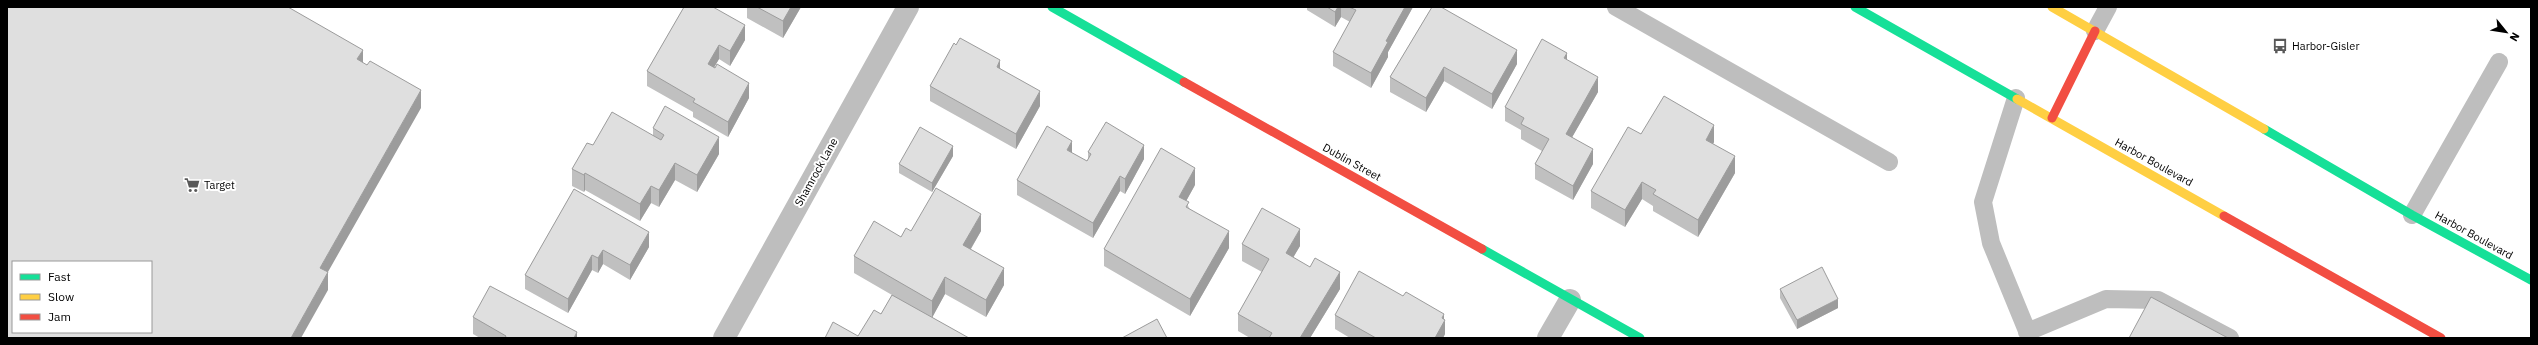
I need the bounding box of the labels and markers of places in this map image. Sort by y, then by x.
bus stop icon: Harbor-Gisler [2271,37,2289,55]
place label: Harbor-Gisler [2292,39,2359,53]
supermarket icon: Target [183,176,201,194]
place label: Target [204,178,235,192]

